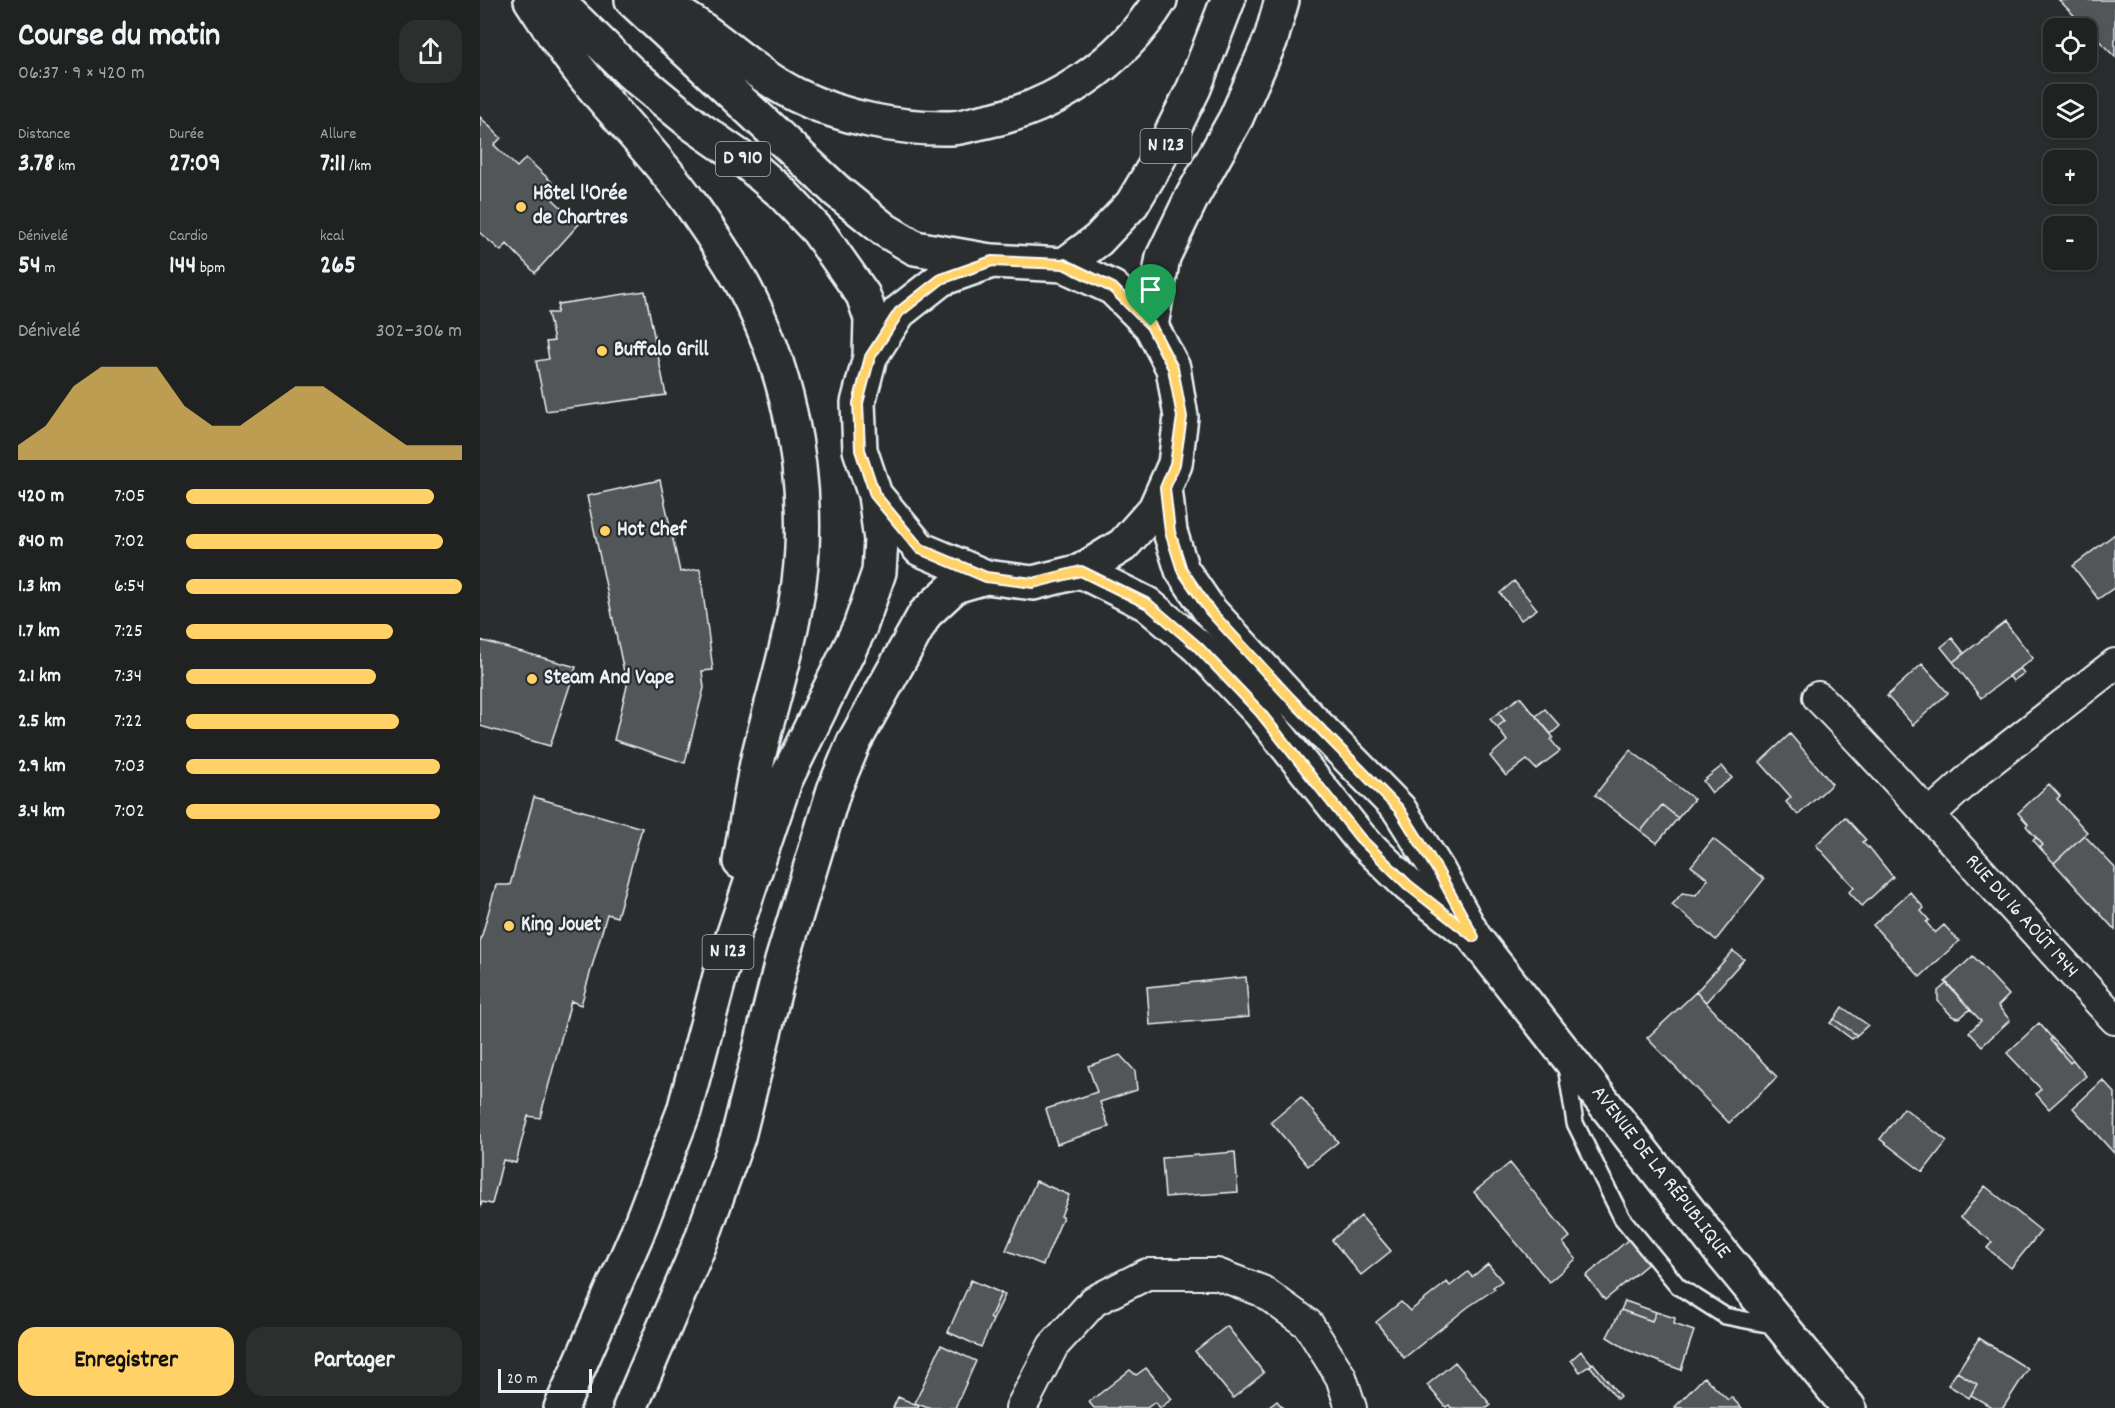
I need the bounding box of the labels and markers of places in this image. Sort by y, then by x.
place label: Hôtel l'Orée de Chartres [533,180,628,234]
marker: Hôtel l'Orée de Chartres [514,200,528,214]
pin [1125,264,1176,326]
place label: Buffalo Grill [614,336,709,366]
marker: Buffalo Grill [595,344,609,358]
place label: Hot Chef [617,516,688,546]
marker: Hot Chef [598,524,612,538]
place label: Steam And Vape [544,664,674,694]
marker: Steam And Vape [525,672,539,686]
place label: King Jouet [521,911,602,941]
marker: King Jouet [502,919,516,933]

